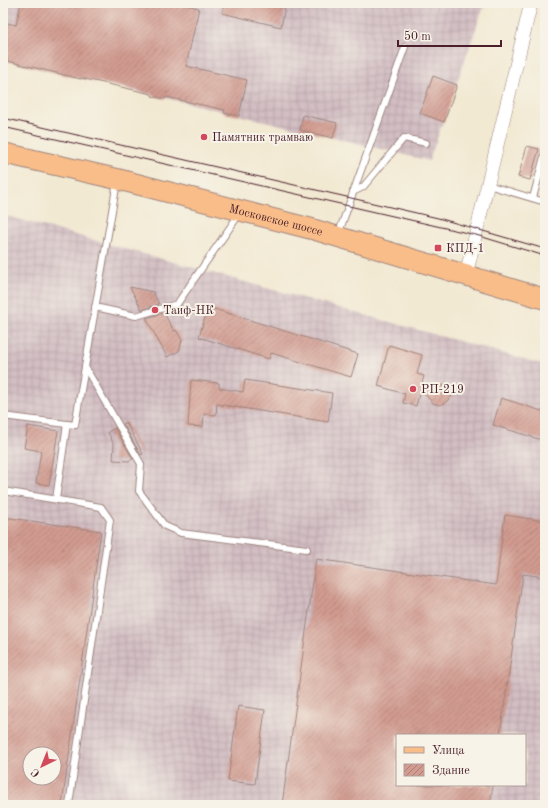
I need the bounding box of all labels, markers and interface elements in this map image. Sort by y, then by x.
scale bar [398,22,501,48]
text: 50 m [404,30,431,43]
marker: Памятник трамваю [199,132,209,142]
place label: Памятник трамваю [212,132,313,144]
street label: Московское шоссе [228,203,324,239]
marker: КПД-1 [433,243,443,253]
place label: КПД-1 [446,243,484,255]
marker: Таиф-НК [150,305,160,315]
place label: Таиф-НК [163,305,214,317]
marker: РП-219 [408,384,418,394]
place label: РП-219 [421,384,464,396]
legend [396,734,526,786]
text: Улица [432,745,465,757]
north arrow [22,746,62,786]
text: Здание [432,765,470,777]
text: С [30,766,43,779]

